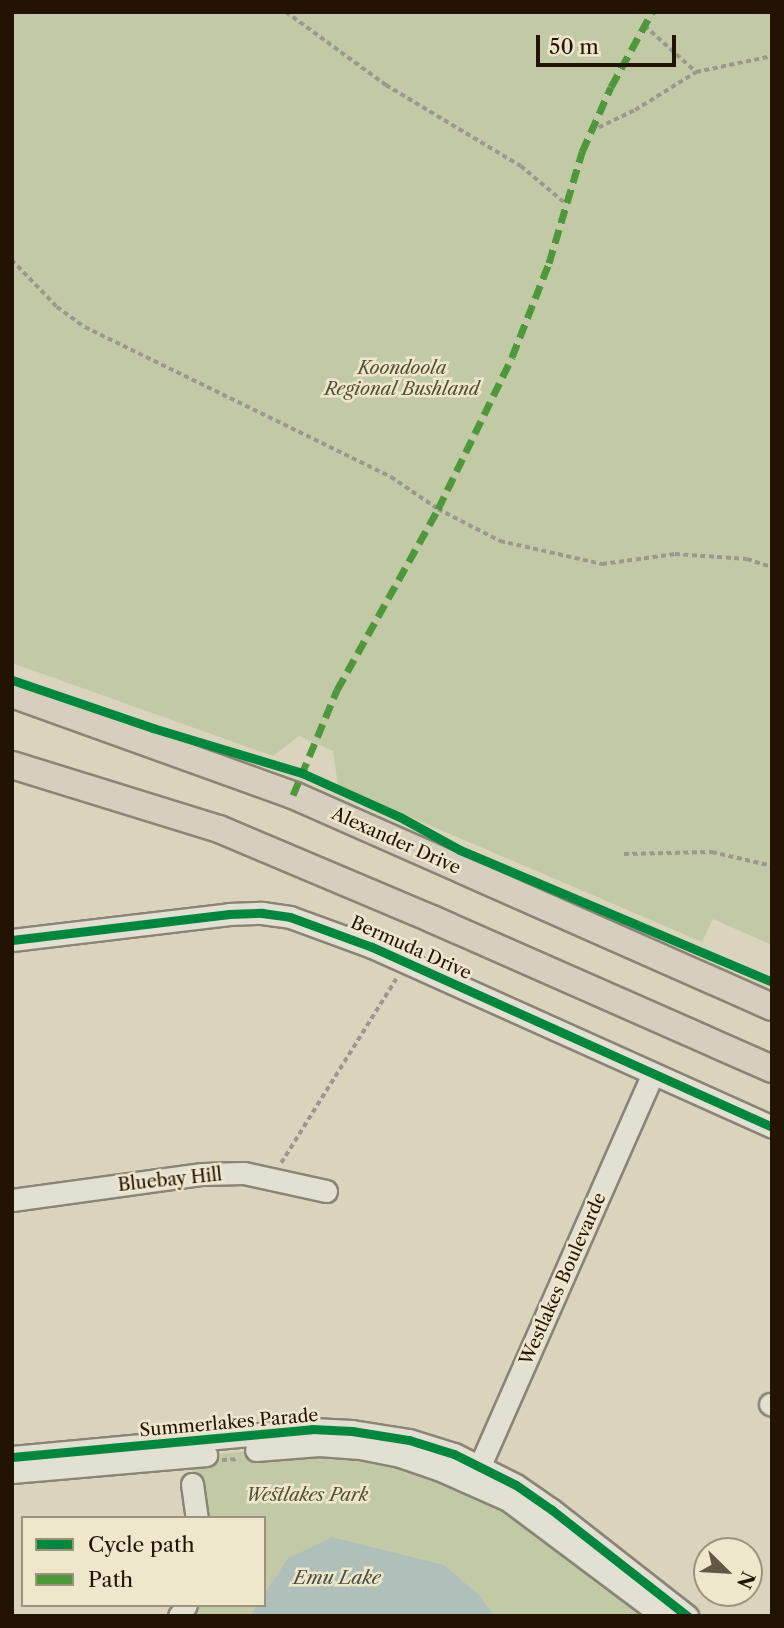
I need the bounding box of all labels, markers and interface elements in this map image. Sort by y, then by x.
scale bar [539,21,679,65]
text: 50 m [549,34,599,59]
park label: Koondoola Regional Bushland [325,358,479,400]
street label: Alexander Drive [328,803,464,879]
street label: Bermuda Drive [347,912,475,984]
street label: Bluebay Hill [117,1164,223,1196]
street label: Westlakes Boulevarde [515,1189,611,1369]
street label: Summerlakes Parade [139,1404,319,1442]
park label: Westlakes Park [246,1484,368,1506]
legend [21,1516,266,1607]
text: Cycle path [88,1532,195,1557]
north arrow [693,1537,763,1607]
text: Path [88,1567,133,1592]
water label: Emu Lake [293,1567,381,1589]
text: N [732,1568,760,1592]

